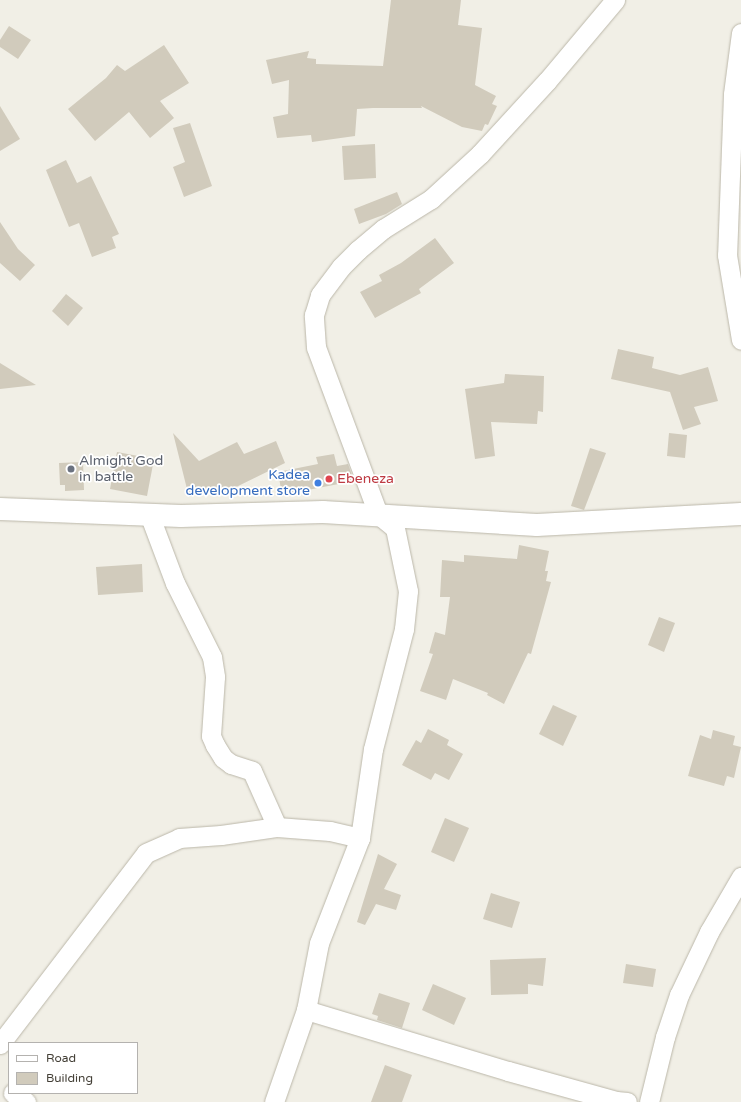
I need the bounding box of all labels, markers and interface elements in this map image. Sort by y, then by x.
place label: Almight God in battle [79,453,163,486]
marker: Almight God in battle [66,464,76,474]
place label: Kadea development store [186,467,310,500]
place label: Ebeneza [337,471,394,487]
marker: Ebeneza [324,474,334,484]
marker: Kadea development store [313,478,323,488]
legend [8,1042,138,1094]
text: Road [46,1051,76,1065]
text: Building [46,1071,93,1085]

